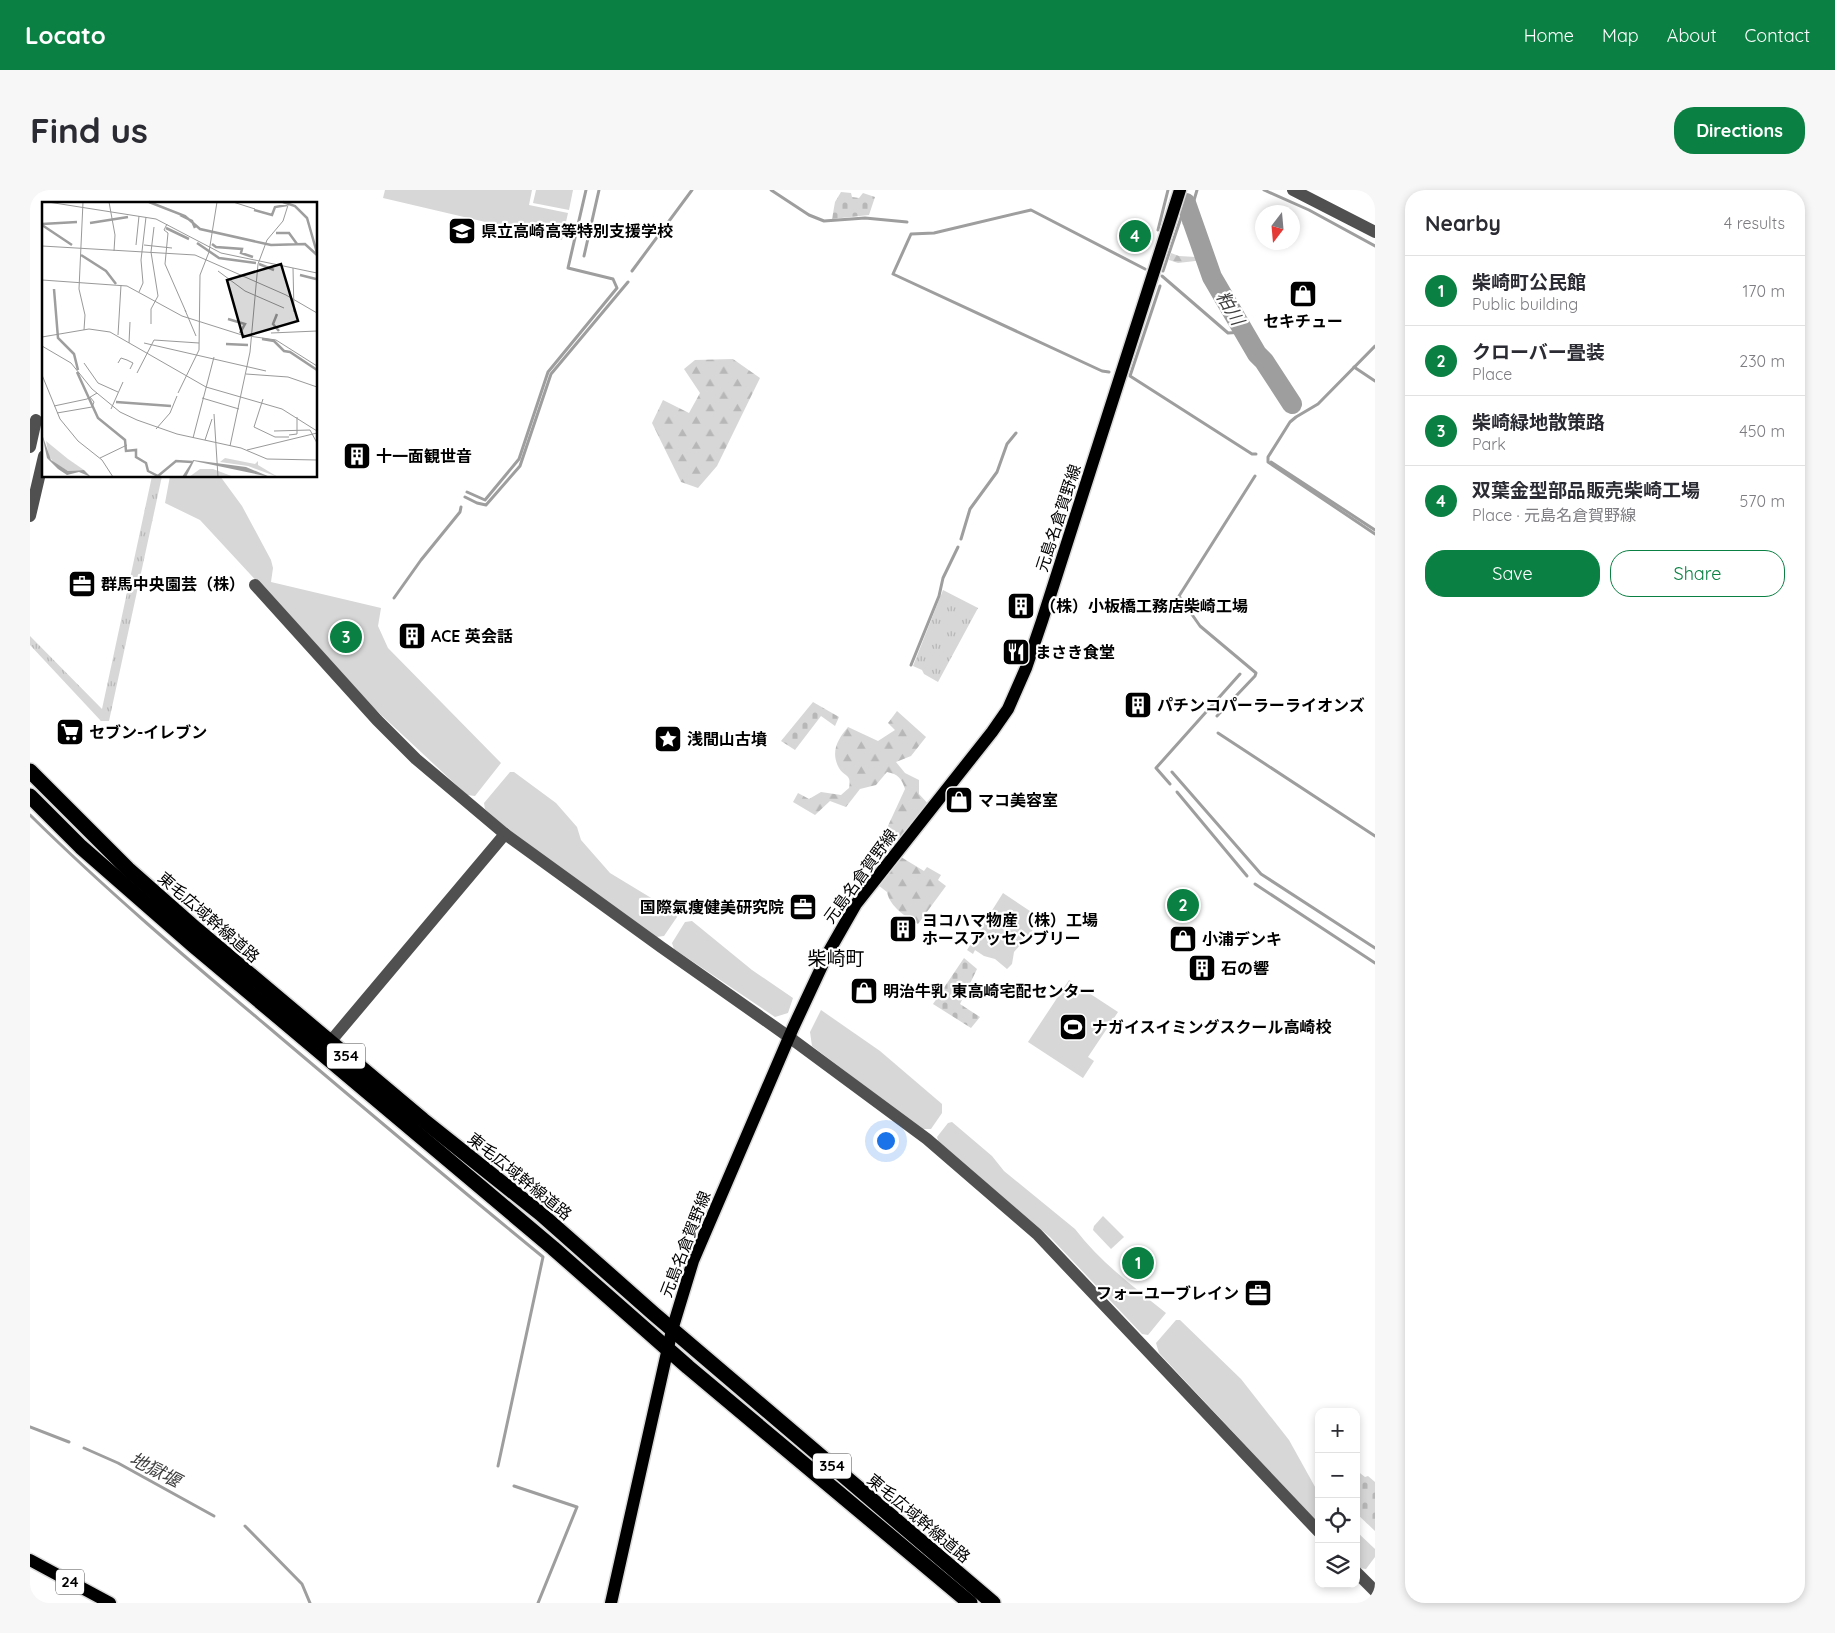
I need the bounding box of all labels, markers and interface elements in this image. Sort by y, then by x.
text: Locato [25,20,106,50]
text: Home [1524,24,1574,47]
text: Map [1602,24,1639,47]
text: About [1667,24,1717,47]
text: Contact [1745,24,1810,47]
button: Directions [1674,107,1805,154]
text: Find us [30,108,148,152]
inset map [42,202,318,478]
north arrow [1255,205,1300,250]
text: Nearby [1425,210,1501,236]
text: 4 results [1724,213,1785,233]
school or university icon: 県立高崎高等特別支援学校 [447,216,477,246]
pin: 4 [1119,217,1151,255]
place label: 県立高崎高等特別支援学校 [481,221,673,241]
text: 柴崎町公民館 [1472,270,1586,294]
shop icon: セキチュー [1288,279,1318,309]
text: 1 [1438,281,1444,301]
text: 170 m [1742,281,1785,301]
water label: 粕川 [1211,286,1250,331]
text: Public building [1472,294,1578,314]
place label: セキチュー [1263,311,1343,331]
text: クローバー畳装 [1472,340,1605,364]
text: 2 [1436,351,1446,371]
text: 230 m [1739,351,1785,371]
text: Place [1472,364,1512,384]
text: 柴崎緑地散策路 [1472,410,1605,434]
text: 3 [1437,421,1445,441]
text: 450 m [1739,421,1785,441]
text: Park [1472,434,1506,454]
building icon: 十一面観世音 [342,441,372,471]
place label: 十一面観世音 [376,446,472,466]
street label: 元島名倉賀野線 [1031,462,1085,574]
text: 双葉金型部品販売柴崎工場 [1472,478,1700,502]
text: 4 [1436,491,1446,511]
text: 570 m [1740,491,1785,511]
text: Place · 元島名倉賀野線 [1472,505,1636,525]
button: Save [1425,550,1600,597]
button: Share [1610,550,1785,597]
office icon: 群馬中央園芸（株） [67,569,97,599]
place label: 群馬中央園芸（株） [101,574,245,594]
building icon: （株）小板橋工務店柴崎工場 [1006,591,1036,621]
place label: （株）小板橋工務店柴崎工場 [1040,596,1248,616]
pin: 3 [330,618,362,656]
building icon: ACE 英会話 [397,621,427,651]
place label: ACE 英会話 [431,626,513,646]
restaurant icon: まさき食堂 [1001,637,1031,667]
place label: まさき食堂 [1035,642,1115,662]
building icon: パチンコパーラーライオンズ [1123,690,1153,720]
place label: パチンコパーラーライオンズ [1157,695,1365,715]
supermarket icon: セブン-イレブン [55,717,85,747]
place label: セブン-イレブン [89,722,207,742]
place icon: 浅間山古墳 [653,724,683,754]
place label: 浅間山古墳 [687,729,767,749]
shop icon: マコ美容室 [944,785,974,815]
place label: マコ美容室 [978,790,1058,810]
street label: 元島名倉賀野線 [819,825,901,927]
street label: 東毛広域幹線道路 [154,867,264,967]
pin: 2 [1167,886,1199,924]
office icon: 国際氣痩健美研究院 [788,892,818,922]
place label: 国際氣痩健美研究院 [640,897,784,917]
place label: ヨコハマ物産（株）工場 ホースアッセンブリー [922,910,1098,948]
building icon: ヨコハマ物産（株）工場 ホースアッセンブリー [888,914,918,944]
shop icon: 小浦デンキ [1168,924,1198,954]
place label: 小浦デンキ [1202,929,1282,949]
district label: 柴崎町 [807,946,865,970]
building icon: 石の響 [1187,953,1217,983]
place label: 石の響 [1221,958,1269,978]
shop icon: 明治牛乳 東高崎宅配センター [849,976,879,1006]
place label: 明治牛乳 東高崎宅配センター [883,981,1095,1001]
sports icon: ナガイスイミングスクール高崎校 [1058,1012,1088,1042]
place label: ナガイスイミングスクール高崎校 [1092,1017,1332,1037]
road number: 354 [327,1044,365,1068]
street label: 東毛広域幹線道路 [464,1128,576,1224]
your location [873,1128,899,1154]
street label: 元島名倉賀野線 [656,1188,714,1300]
pin: 1 [1122,1244,1154,1282]
office icon: フォーユーブレイン [1243,1278,1273,1308]
place label: フォーユーブレイン [1096,1283,1239,1303]
map controls [1315,1408,1360,1588]
button: + [1315,1408,1360,1453]
water label: 地獄堰 [126,1447,187,1493]
button: − [1315,1453,1360,1498]
road number: 354 [813,1454,851,1478]
street label: 東毛広域幹線道路 [864,1469,974,1567]
button: locate [1315,1498,1360,1543]
button: layers [1315,1543,1360,1588]
road number: 24 [56,1570,84,1594]

